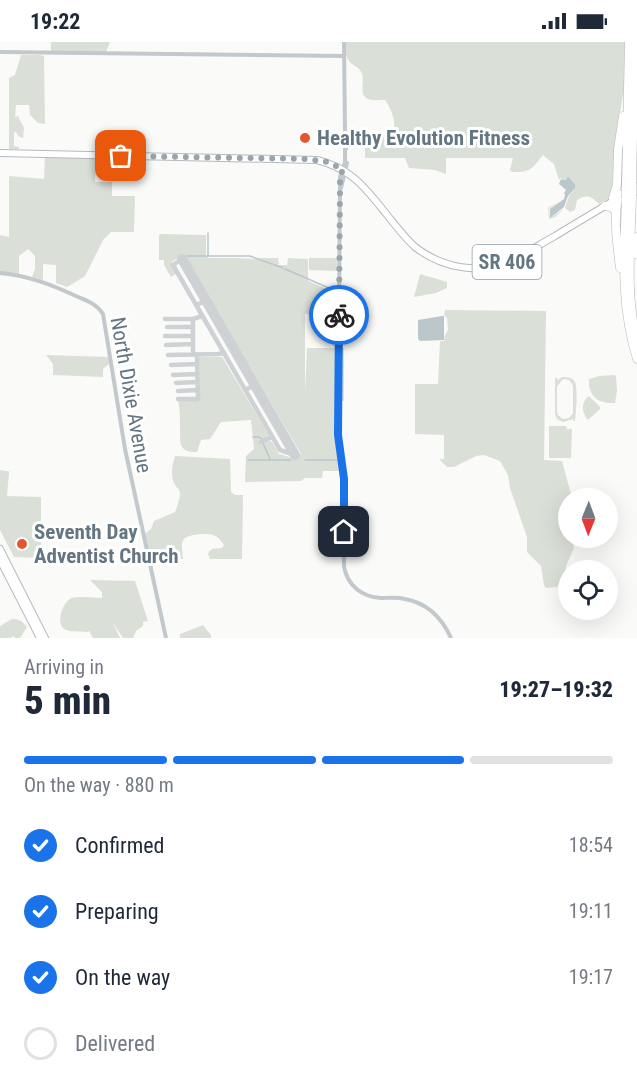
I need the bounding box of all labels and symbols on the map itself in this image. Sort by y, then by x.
place label: Healthy Evolution Fitness [317,126,530,150]
pin [95,130,146,181]
marker: Healthy Evolution Fitness [298,131,312,145]
road number: SR 406 [472,245,542,279]
courier [309,285,369,345]
street label: North Dixie Avenue [105,315,157,475]
north arrow [558,488,618,548]
pin [318,506,369,557]
place label: Seventh Day Adventist Church [34,520,179,568]
marker: Seventh Day Adventist Church [15,537,29,551]

